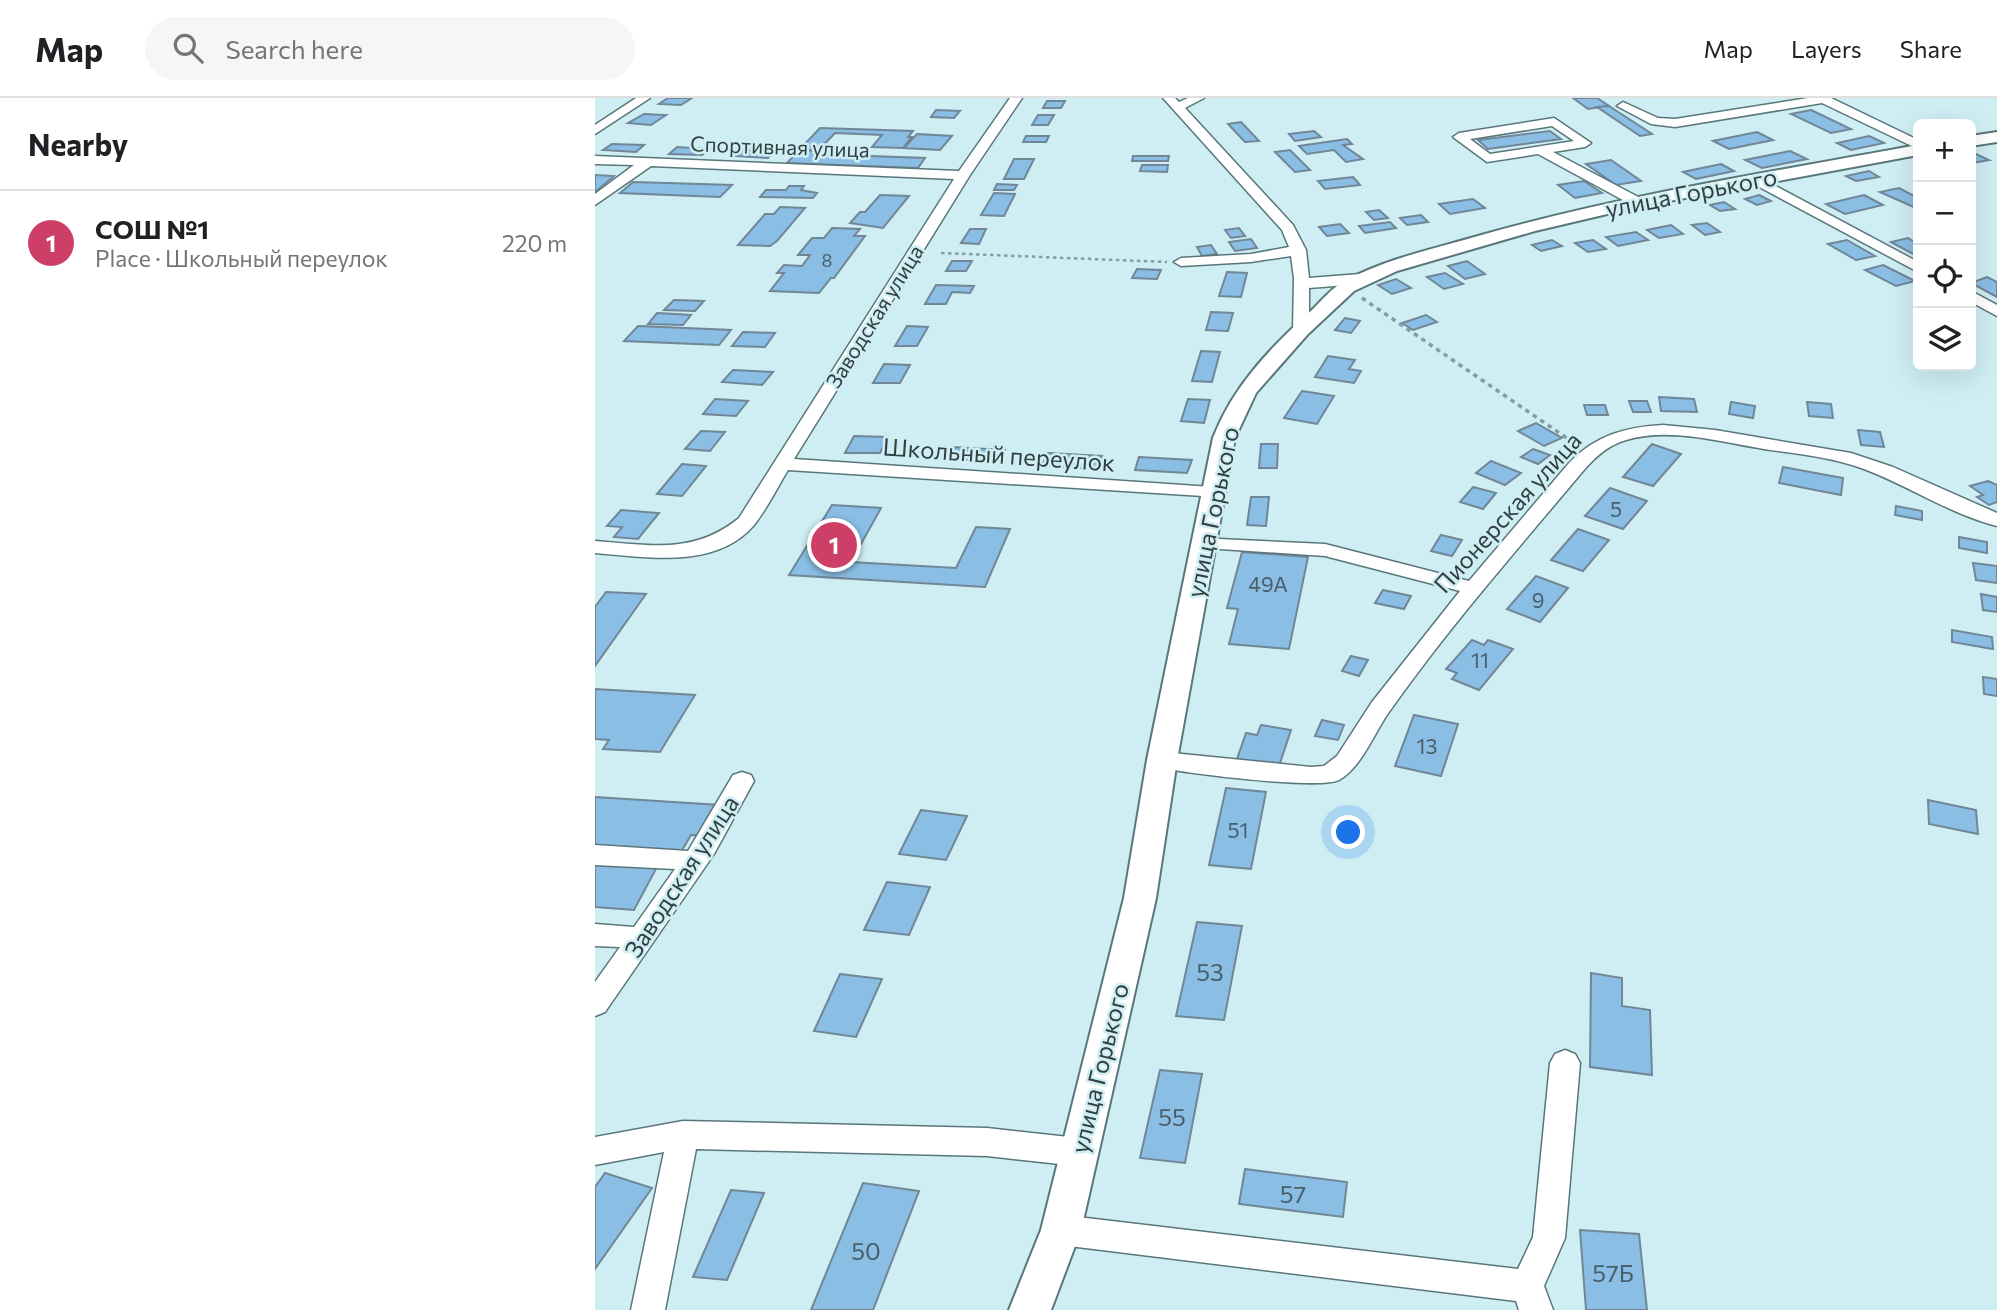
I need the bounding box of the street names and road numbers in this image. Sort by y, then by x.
street label: Спортивная улица [690,130,870,162]
street label: улица Горького [1603,161,1779,223]
street label: Заводская улица [820,240,928,392]
street label: улица Горького [1180,424,1244,600]
street label: Пионерская улица [1427,426,1587,598]
street label: Школьный переулок [882,431,1116,477]
street label: Заводская улица [618,790,744,962]
street label: улица Горького [1064,980,1134,1156]

